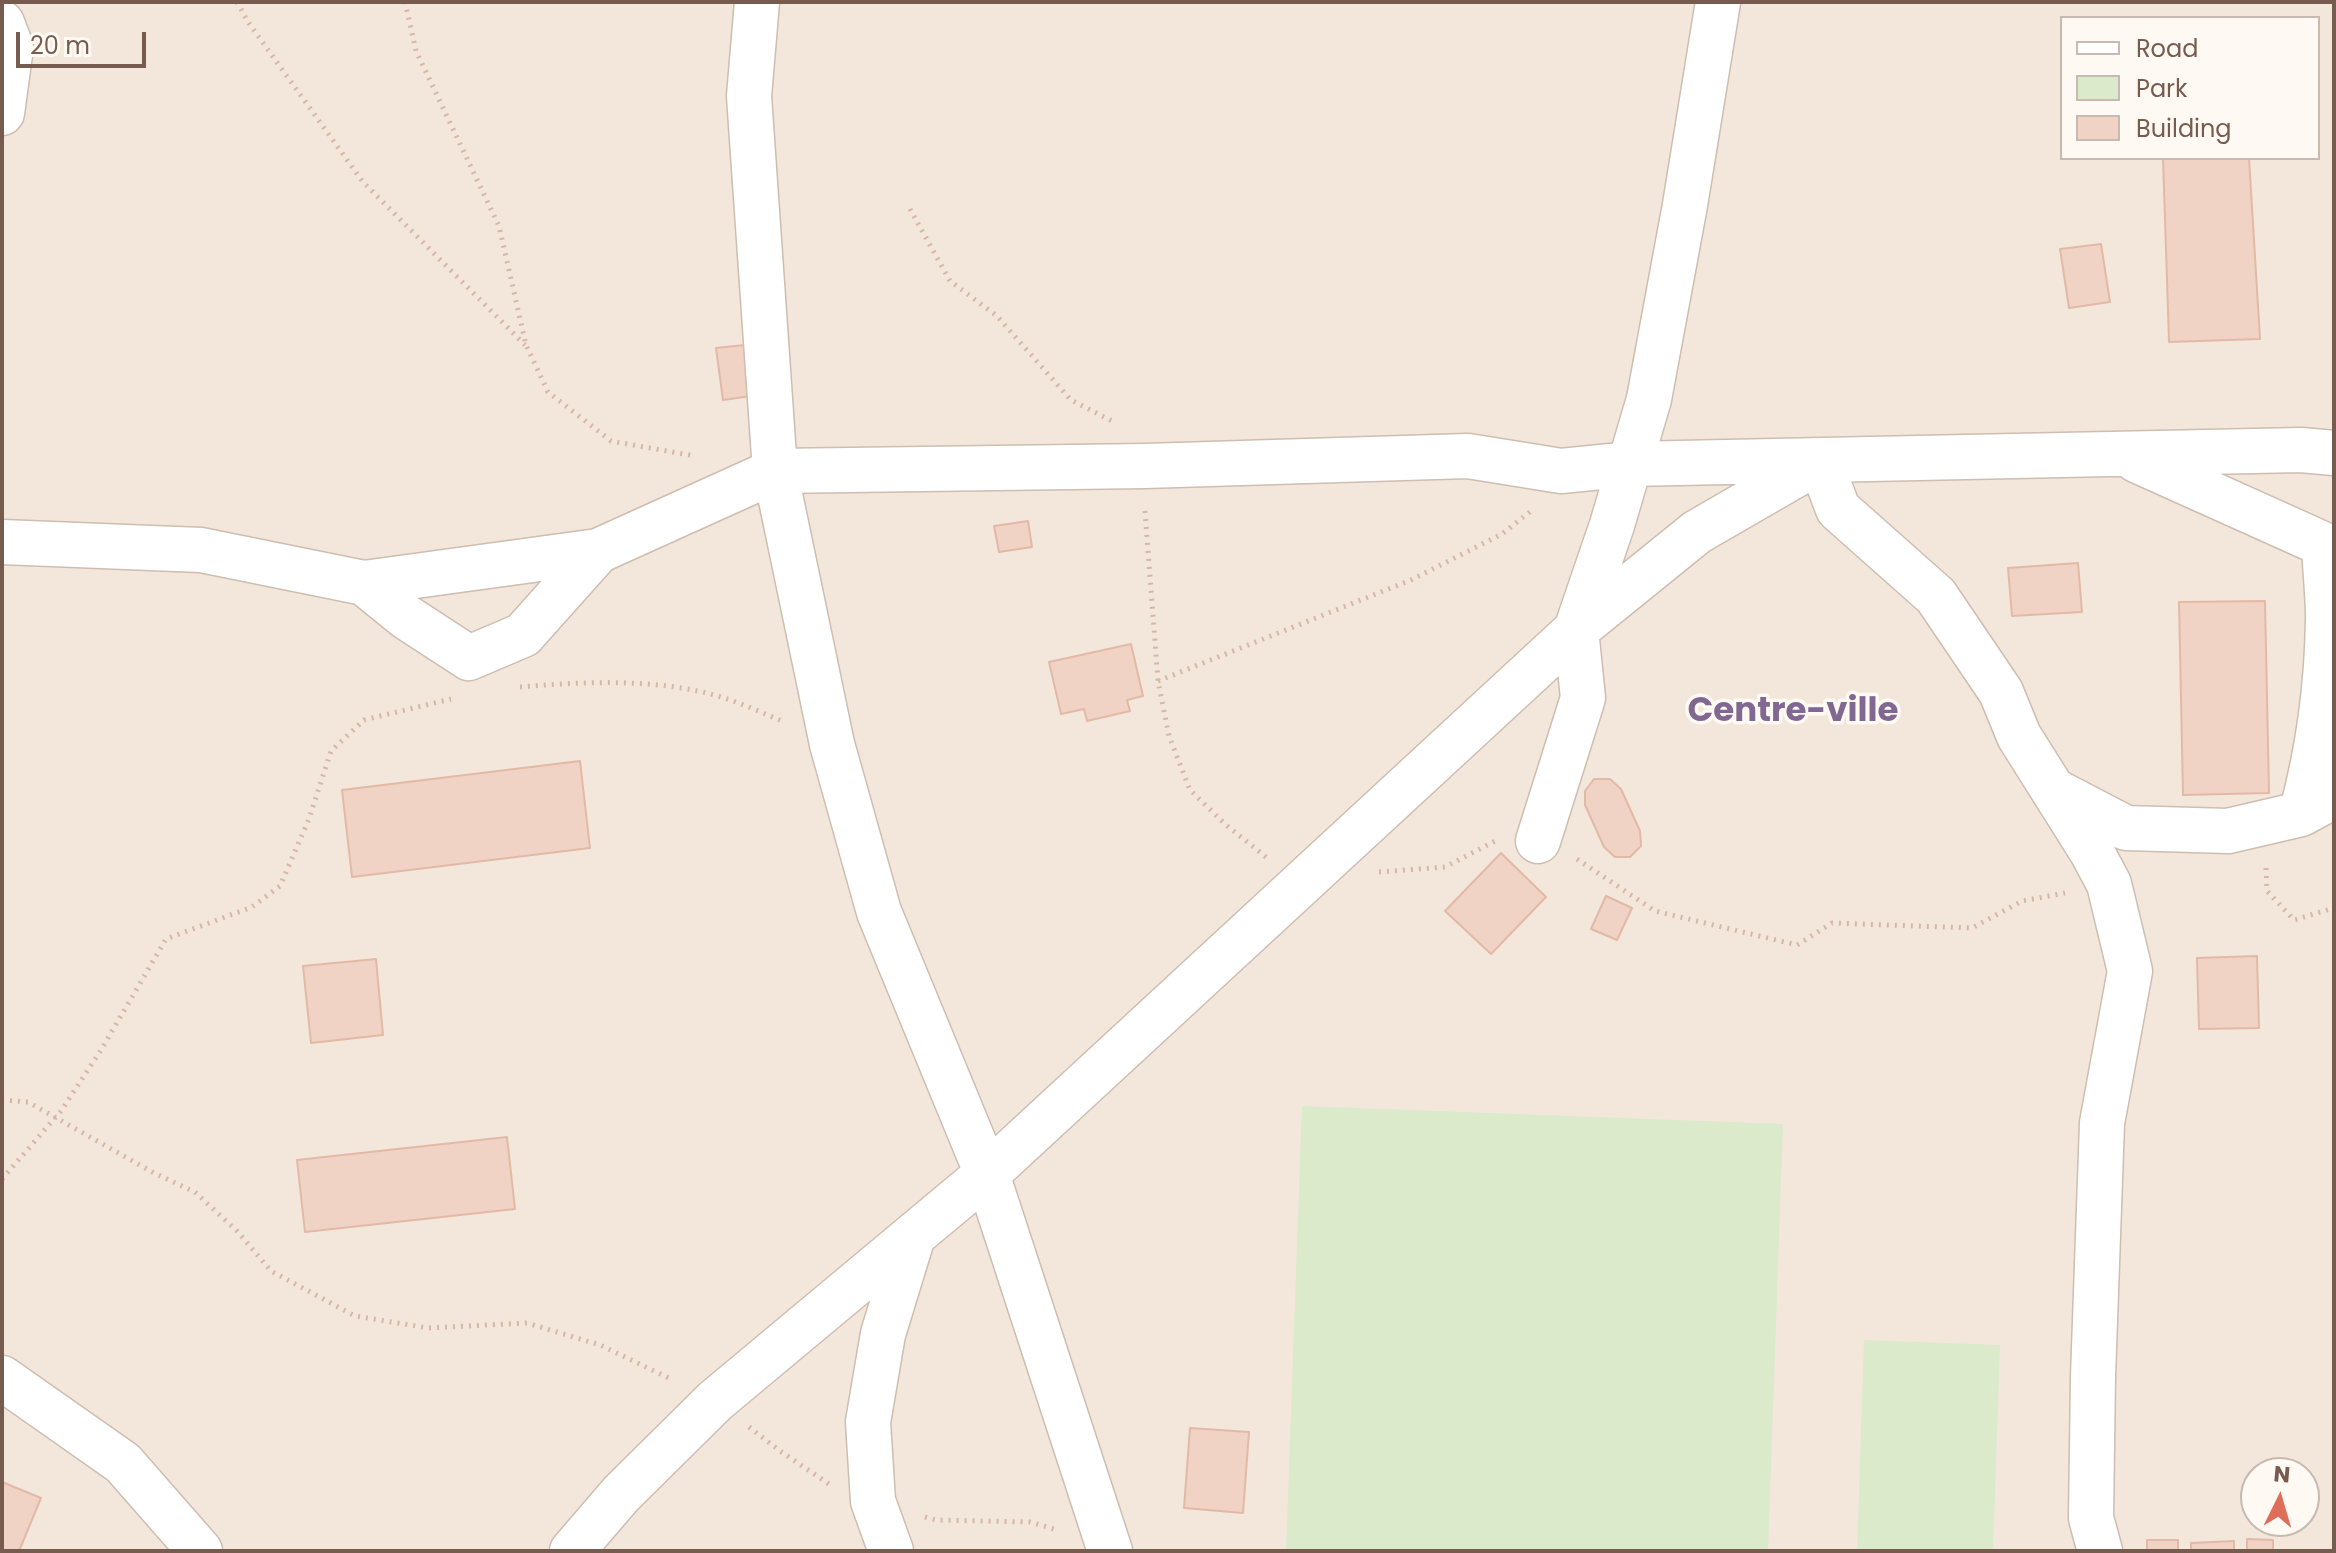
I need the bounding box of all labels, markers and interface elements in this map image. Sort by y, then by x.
scale bar [20,16,150,66]
legend [2060,16,2320,160]
text: 20 m [30,29,90,62]
text: Road [2136,32,2198,65]
text: Park [2136,72,2187,105]
text: Building [2136,112,2232,145]
district label: Centre-ville [1687,692,1899,732]
north arrow [2240,1457,2320,1537]
text: N [2272,1458,2292,1491]

